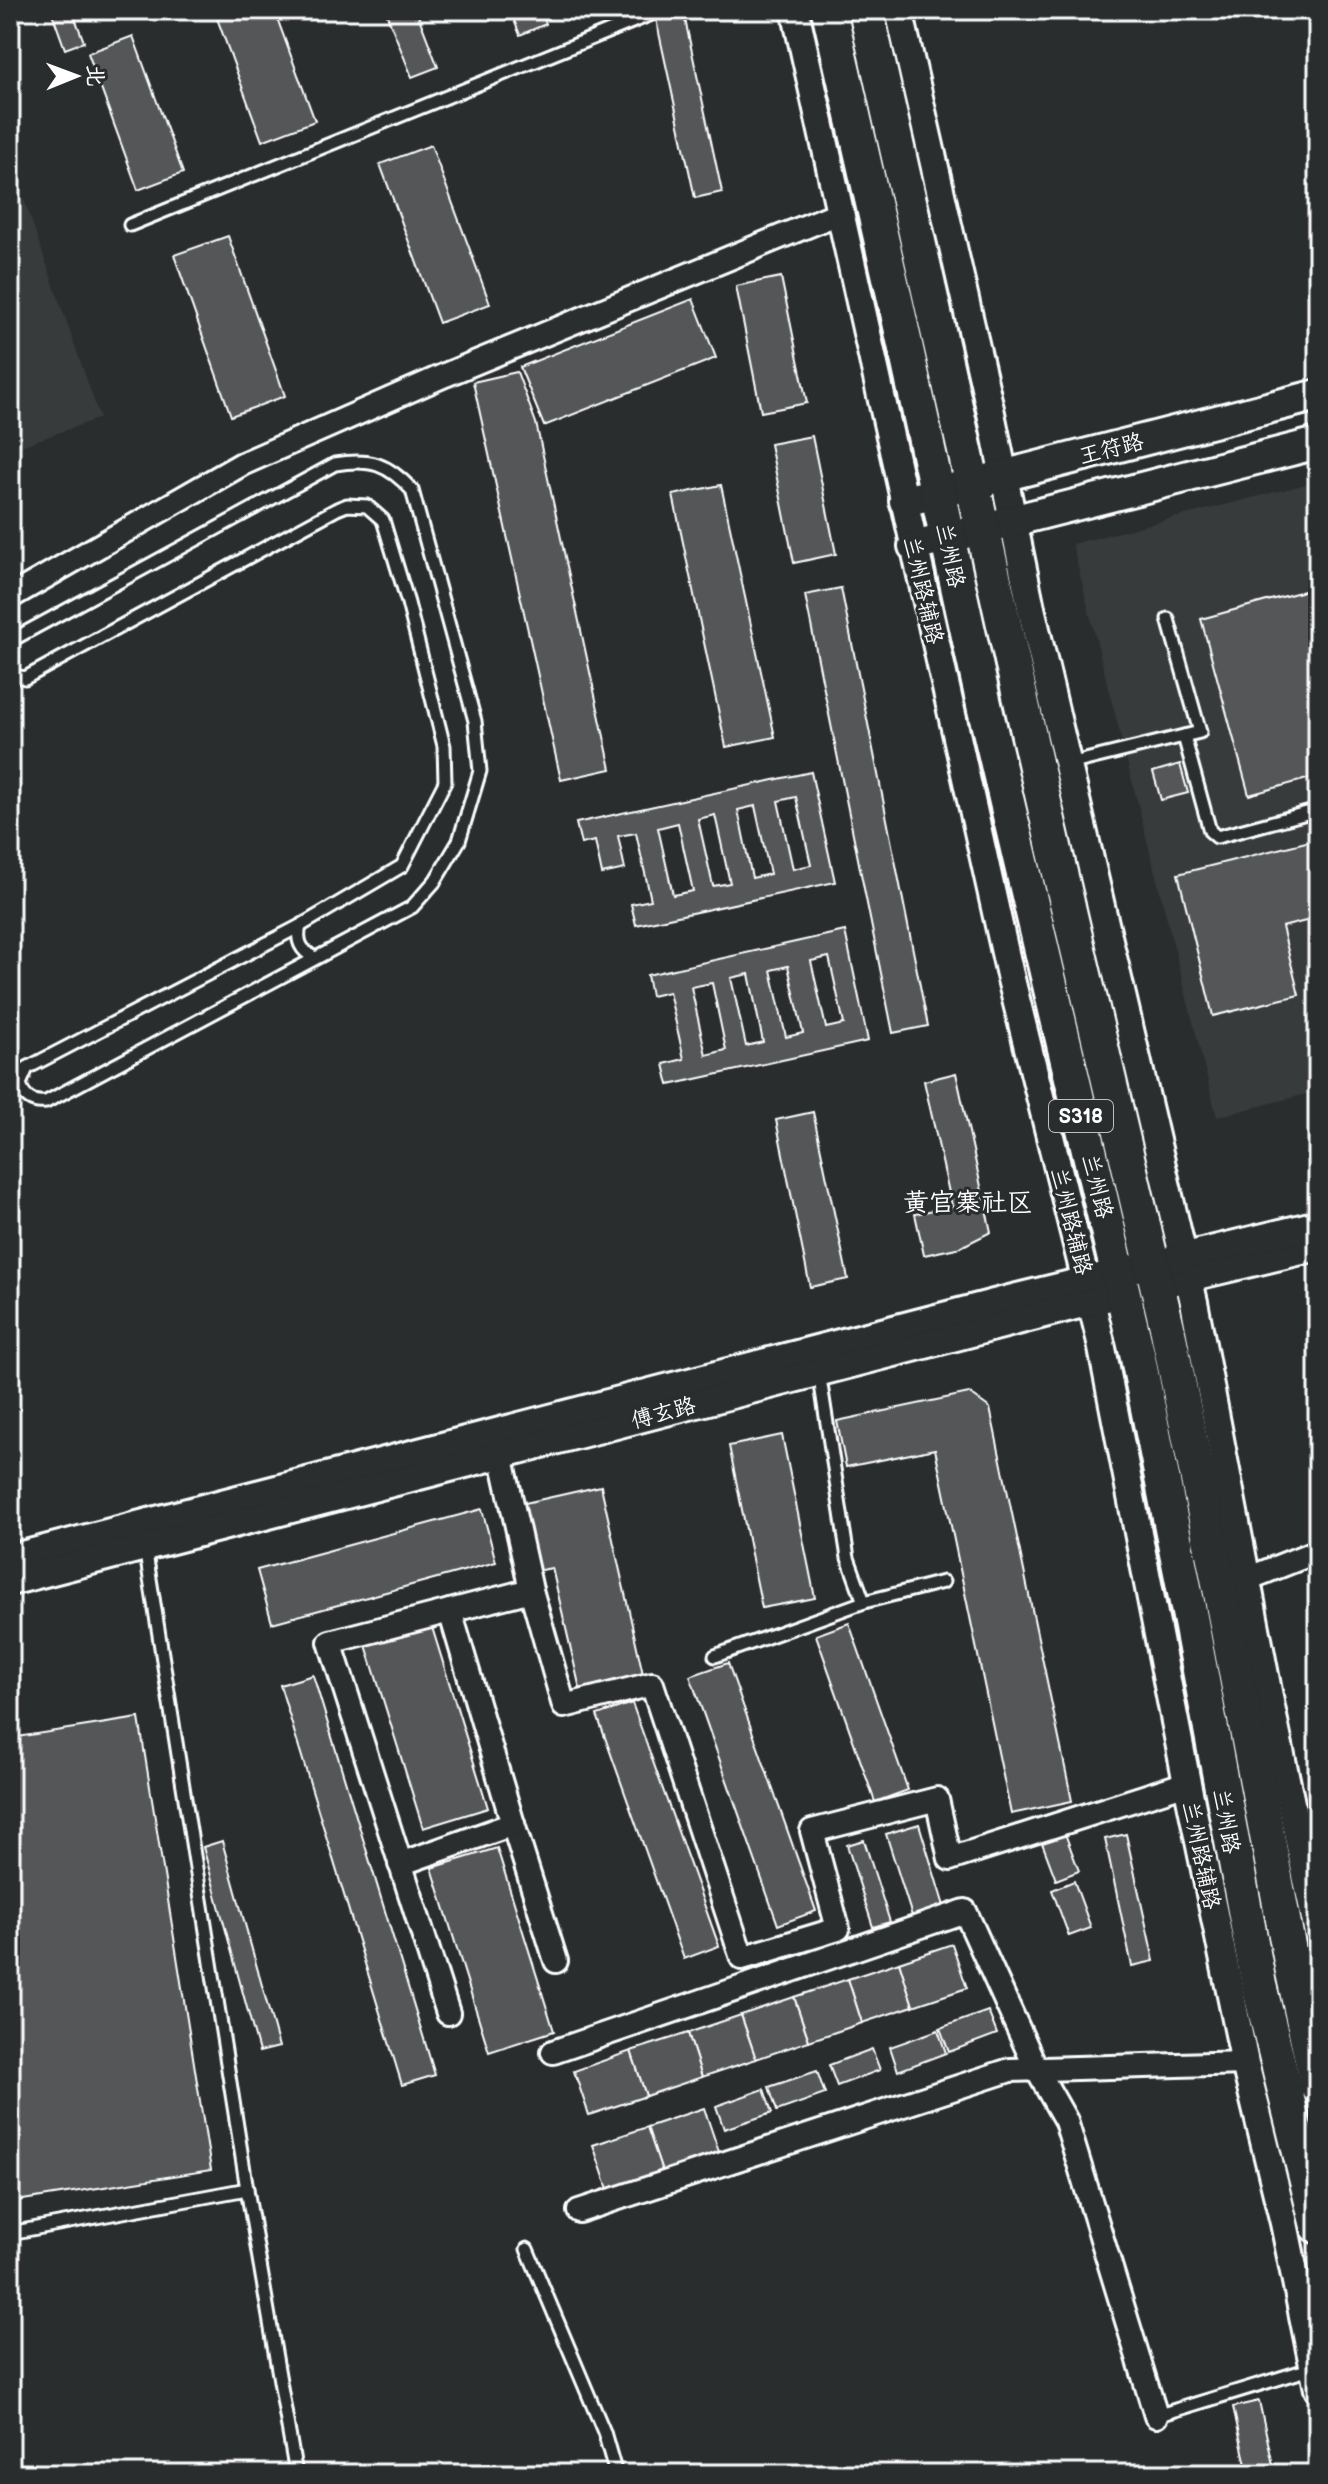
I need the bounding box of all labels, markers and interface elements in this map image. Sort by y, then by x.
north arrow [36,36,116,116]
text: 北 [81,64,108,87]
street label: 王符路 [1076,428,1147,471]
street label: 兰州路 [929,520,970,590]
street label: 兰州路辅路 [897,534,948,647]
road number: S318 [1049,1100,1113,1132]
street label: 兰州路 [1075,1151,1118,1222]
street label: 兰州路辅路 [1044,1165,1097,1278]
district label: 黄官寨社区 [903,1188,1033,1219]
street label: 傅玄路 [628,1392,699,1435]
street label: 兰州路 [1206,1786,1245,1856]
street label: 兰州路辅路 [1176,1799,1225,1912]

